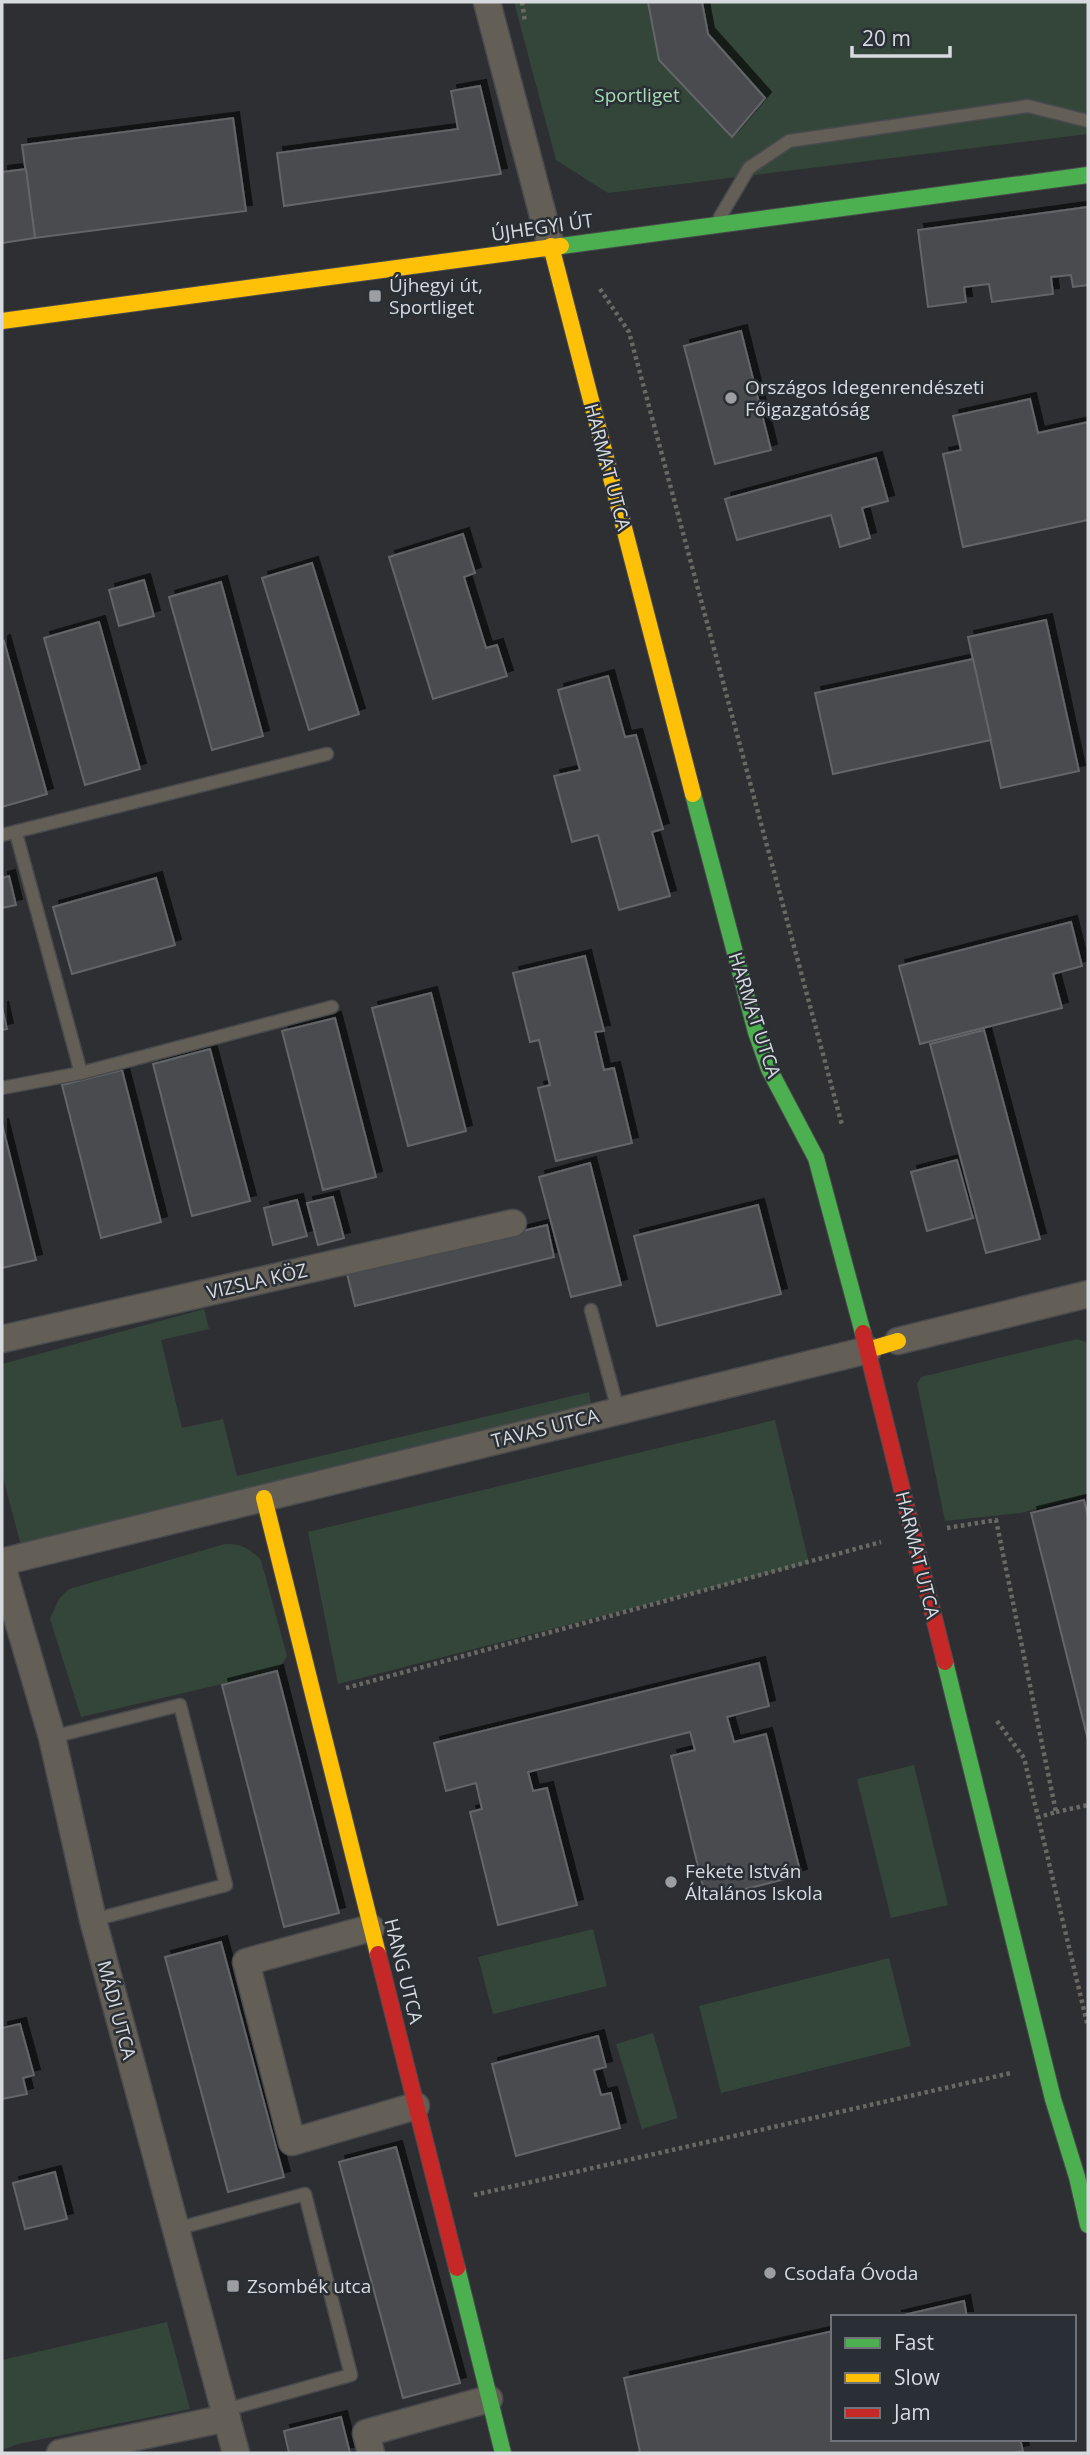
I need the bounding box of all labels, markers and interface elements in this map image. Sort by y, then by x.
scale bar [852,14,950,58]
text: 20 m [862,24,911,52]
park label: Sportliget [594,82,680,108]
street label: ÚJHEGYI ÚT [489,207,595,247]
place label: Újhegyi út, Sportliget [389,272,483,320]
marker: Újhegyi út, Sportliget [367,288,383,304]
place label: Országos Idegenrendészeti Főigazgatóság [745,374,985,422]
marker: Országos Idegenrendészeti Főigazgatóság [723,390,739,406]
street label: HARMAT UTCA [579,401,637,533]
street label: HARMAT UTCA [722,949,788,1081]
street label: VIZSLA KÖZ [204,1257,310,1305]
street label: TAVAS UTCA [489,1402,601,1454]
street label: HARMAT UTCA [890,1489,946,1621]
place label: Fekete István Általános Iskola [685,1858,823,1906]
marker: Fekete István Általános Iskola [663,1874,679,1890]
street label: HANG UTCA [378,1916,430,2026]
street label: MÁDI UTCA [91,1958,143,2062]
place label: Csodafa Óvoda [784,2260,918,2286]
marker: Csodafa Óvoda [762,2265,778,2281]
place label: Zsombék utca [247,2273,371,2299]
marker: Zsombék utca [225,2278,241,2294]
legend [831,2315,1076,2441]
text: Fast [894,2328,934,2356]
text: Slow [894,2363,940,2391]
text: Jam [892,2398,931,2426]

